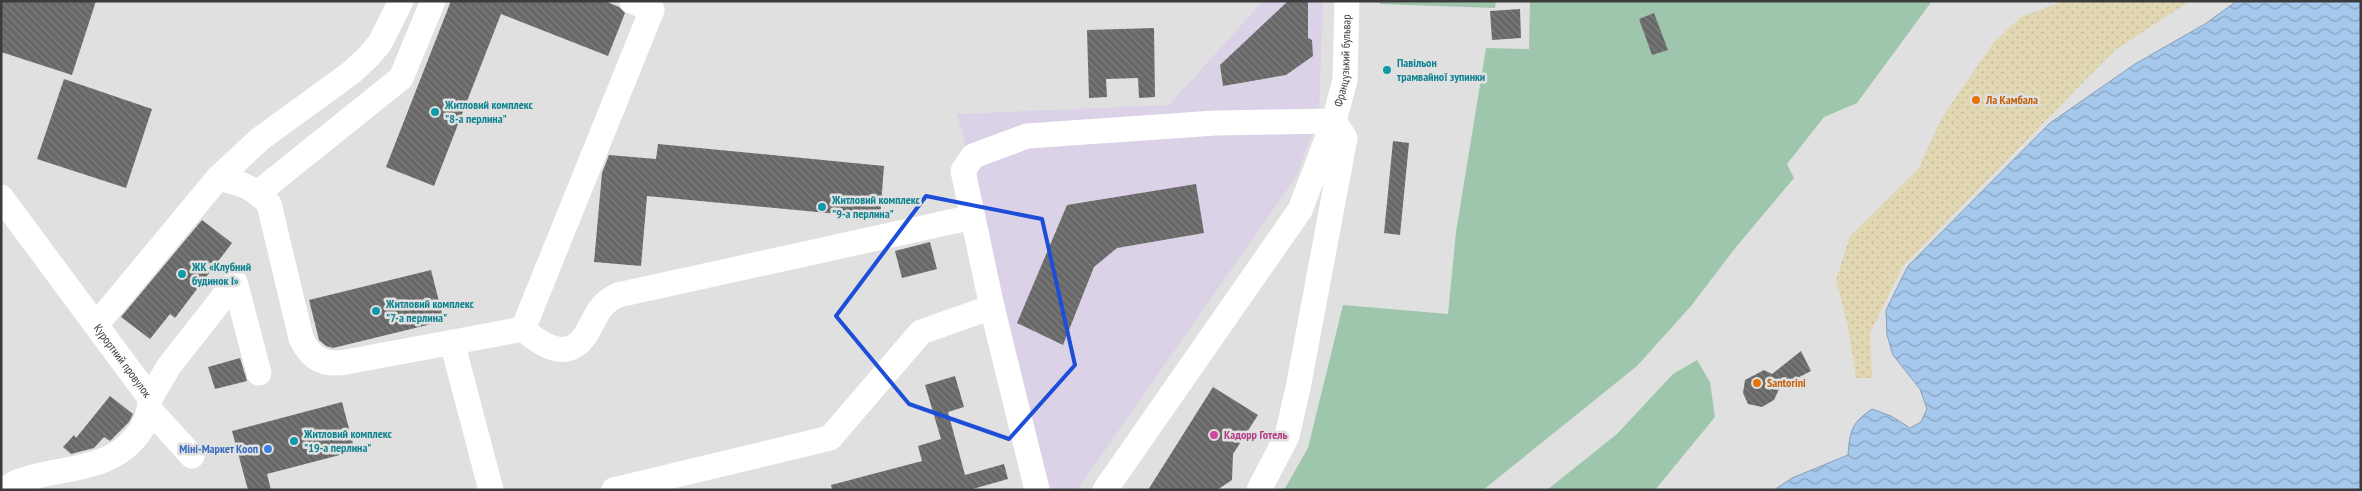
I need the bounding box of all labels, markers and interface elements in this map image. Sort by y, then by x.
street label: Французький бульвар [1330,14,1354,108]
place label: Павільон трамвайної зупинки [1397,55,1485,84]
marker: Павільон трамвайної зупинки [1381,64,1393,76]
place label: Ла Камбала [1985,92,2038,107]
marker: Ла Камбала [1970,94,1982,106]
place label: Житловий комплекс "8-а перлина" [444,97,534,126]
marker: Житловий комплекс "8-а перлина" [429,106,441,118]
place label: Житловий комплекс "9-а перлина" [831,192,921,221]
marker: Житловий комплекс "9-а перлина" [816,201,828,213]
place label: ЖК «Клубний будинок I» [191,259,251,288]
marker: ЖК «Клубний будинок I» [176,268,188,280]
place label: Житловий комплекс "7-а перлина" [385,296,475,325]
marker: Житловий комплекс "7-а перлина" [370,305,382,317]
street label: Курортний провулок [91,321,155,401]
place label: Santorini [1767,375,1806,390]
marker: Santorini [1751,377,1763,389]
place label: Житловий комплекс "19-а перлина" [303,426,393,455]
place label: Кадорр Готель [1224,427,1287,442]
marker: Кадорр Готель [1208,429,1220,441]
marker: Житловий комплекс "19-а перлина" [288,435,300,447]
place label: Міні-Маркет Кооп [179,441,258,456]
marker: Міні-Маркет Кооп [262,443,274,455]

